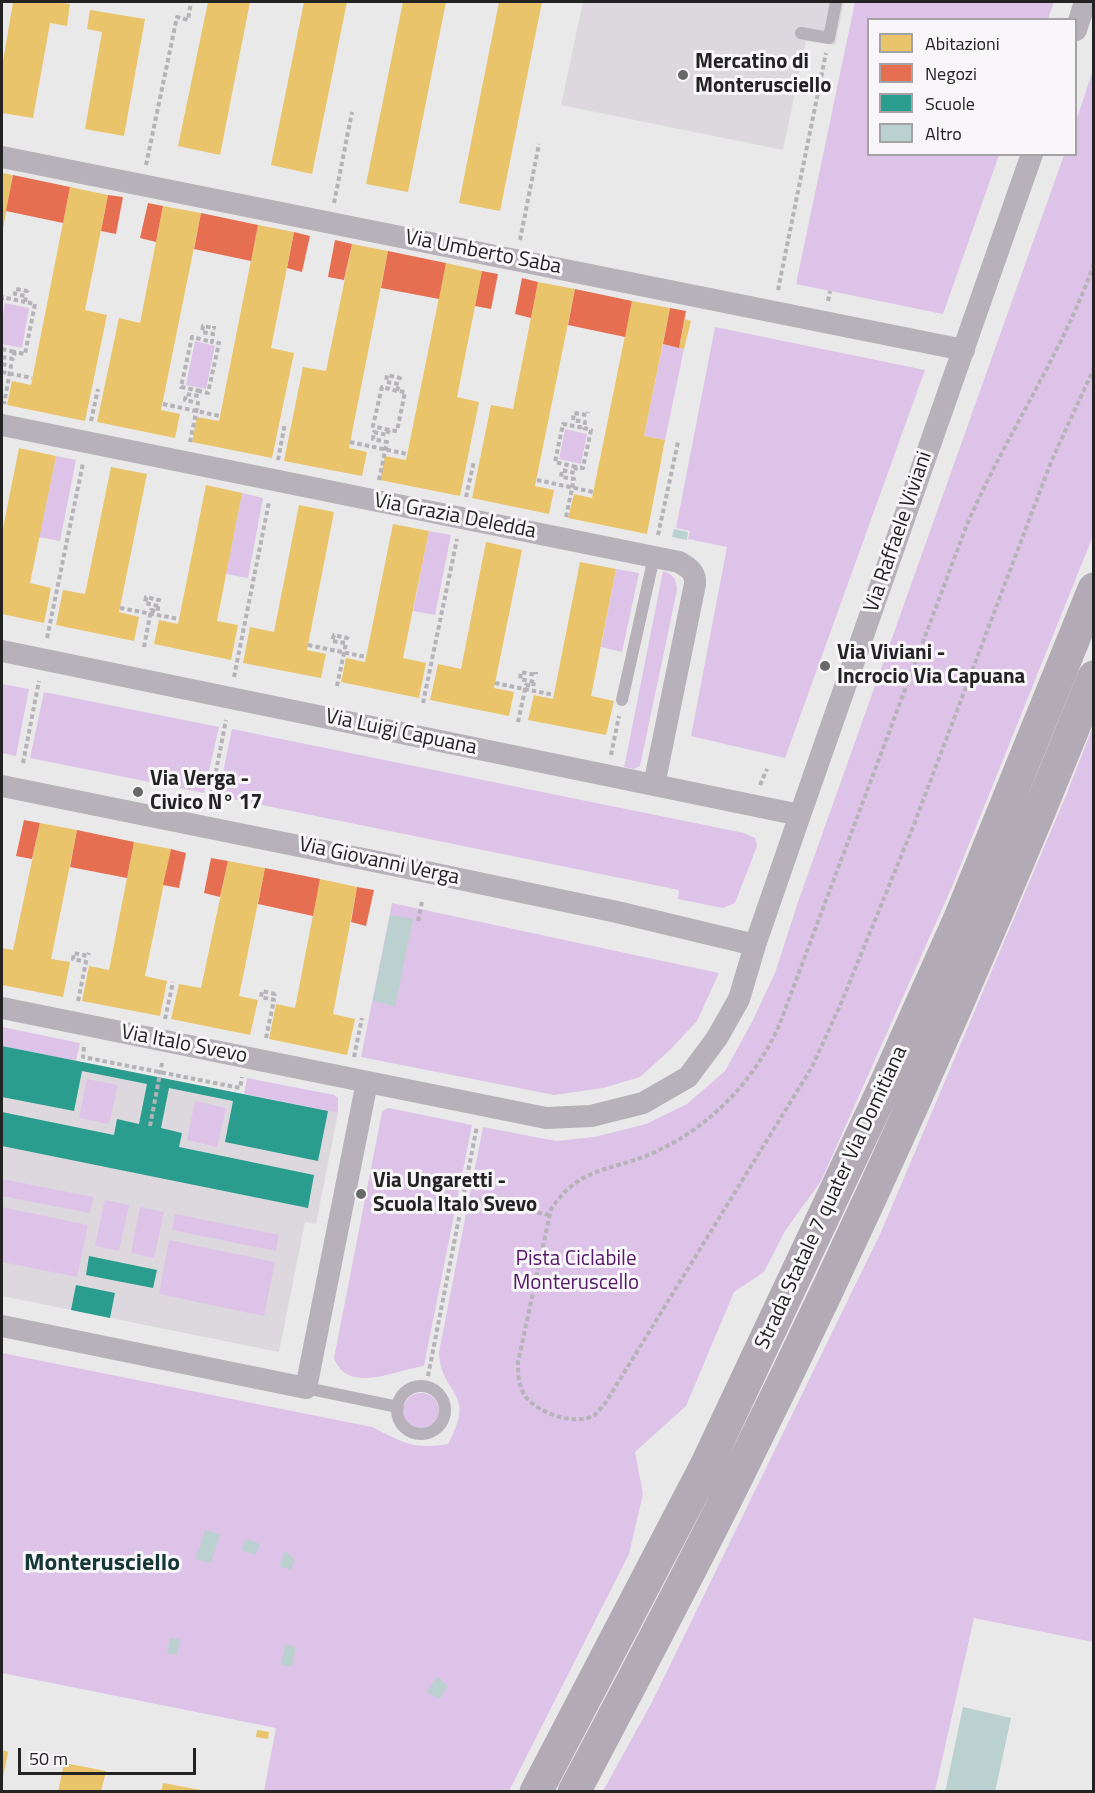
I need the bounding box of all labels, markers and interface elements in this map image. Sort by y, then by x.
legend [867,18,1077,156]
text: Abitazioni [925,30,1000,57]
place label: Mercatino di Monterusciello [695,50,831,100]
text: Negozi [925,60,977,87]
marker: Mercatino di Monterusciello [676,68,690,82]
text: Scuole [925,90,975,117]
text: Altro [925,120,962,147]
street label: Via Umberto Saba [403,226,563,280]
street label: Via Raffaele Viviani [860,448,938,616]
street label: Via Grazia Deledda [372,489,538,545]
place label: Via Viviani - Incrocio Via Capuana [837,641,1025,691]
marker: Via Viviani - Incrocio Via Capuana [818,659,832,673]
street label: Via Luigi Capuana [323,705,479,761]
place label: Via Verga - Civico N° 17 [150,767,262,817]
marker: Via Verga - Civico N° 17 [131,785,145,799]
street label: Via Giovanni Verga [297,833,461,891]
street label: Via Italo Svevo [119,1020,249,1070]
street label: Strada Statale 7 quater Via Domitiana [750,1042,914,1354]
place label: Via Ungaretti - Scuola Italo Svevo [373,1169,537,1219]
marker: Via Ungaretti - Scuola Italo Svevo [354,1187,368,1201]
park label: Pista Ciclabile Monteruscello [513,1247,639,1297]
district label: Monterusciello [24,1550,180,1578]
scale bar [21,1736,200,1774]
text: 50 m [29,1745,68,1772]

